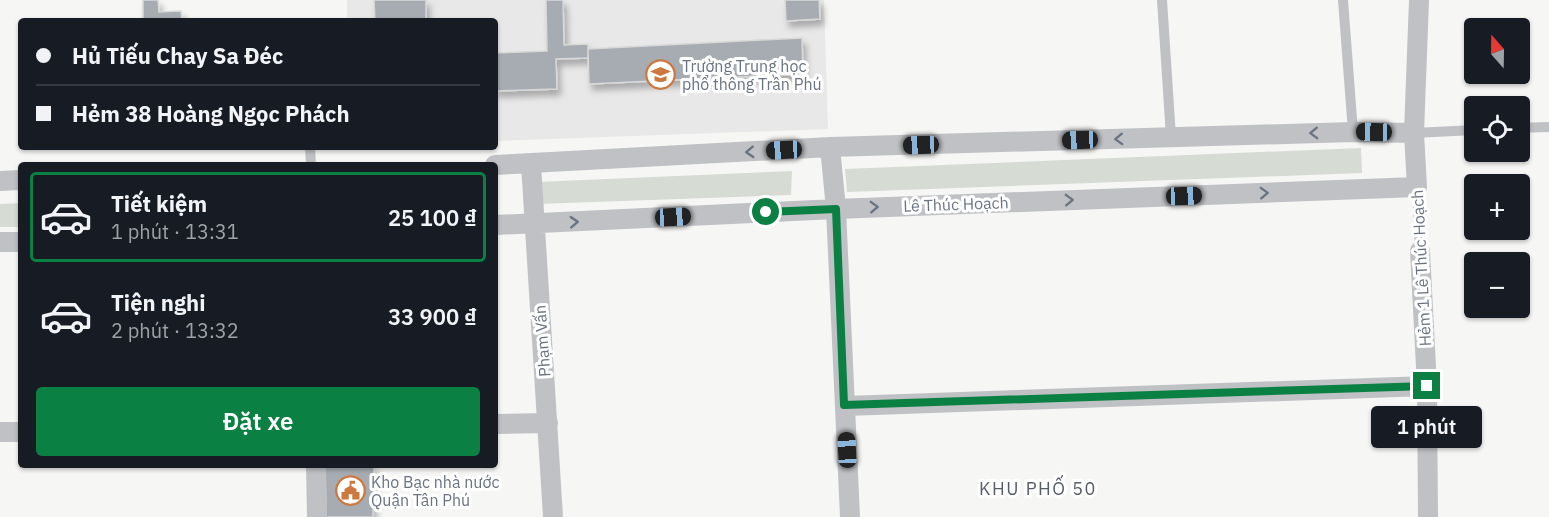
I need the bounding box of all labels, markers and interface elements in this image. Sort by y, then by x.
north arrow [1464,18,1530,84]
map controls [1464,18,1530,318]
text: Hủ Tiếu Chay Sa Đéc [72,41,283,70]
place label: Trường Trung học phổ thông Trần Phú [682,56,822,94]
school or university icon: Trường Trung học phổ thông Trần Phú [645,59,677,91]
button: locate [1464,96,1530,162]
text: Hẻm 38 Hoàng Ngọc Phách [72,99,350,128]
car [1356,123,1392,141]
one-way arrow [1309,127,1318,139]
car [1062,130,1098,150]
one-way arrow [1114,133,1123,145]
car [903,135,939,155]
car [766,140,802,160]
one-way arrow [746,145,755,158]
button: + [1464,174,1530,240]
car [1166,186,1202,206]
one-way arrow [1259,187,1268,199]
text: Tiết kiệm [111,189,207,218]
street label: Hẻm 1 Lê Thúc Hoạch [1407,189,1435,347]
icon: car [39,190,93,244]
street label: Lê Thúc Hoạch [903,192,1009,216]
one-way arrow [1064,194,1073,207]
route start [752,198,779,225]
one-way arrow [870,201,879,214]
text: 25 100 ₫ [388,203,477,232]
car [655,207,691,227]
one-way arrow [570,215,579,228]
text: 1 phút · 13:31 [111,218,239,245]
button: − [1464,252,1530,318]
text: Tiện nghi [111,288,205,317]
icon: car [39,289,93,343]
text: 33 900 ₫ [388,302,477,331]
street label: Phạm Vấn [530,304,554,378]
text: 2 phút · 13:32 [111,317,239,344]
route end [1413,372,1440,399]
button: Đặt xe [36,387,480,456]
callout: 1 phút [1372,407,1482,449]
text: 1 phút [1397,413,1456,440]
car [837,432,857,468]
place label: Kho Bạc nhà nước Quận Tân Phú [371,472,499,510]
district label: KHU PHỐ 50 [979,474,1097,500]
public building icon: Kho Bạc nhà nước Quận Tân Phú [334,475,366,507]

